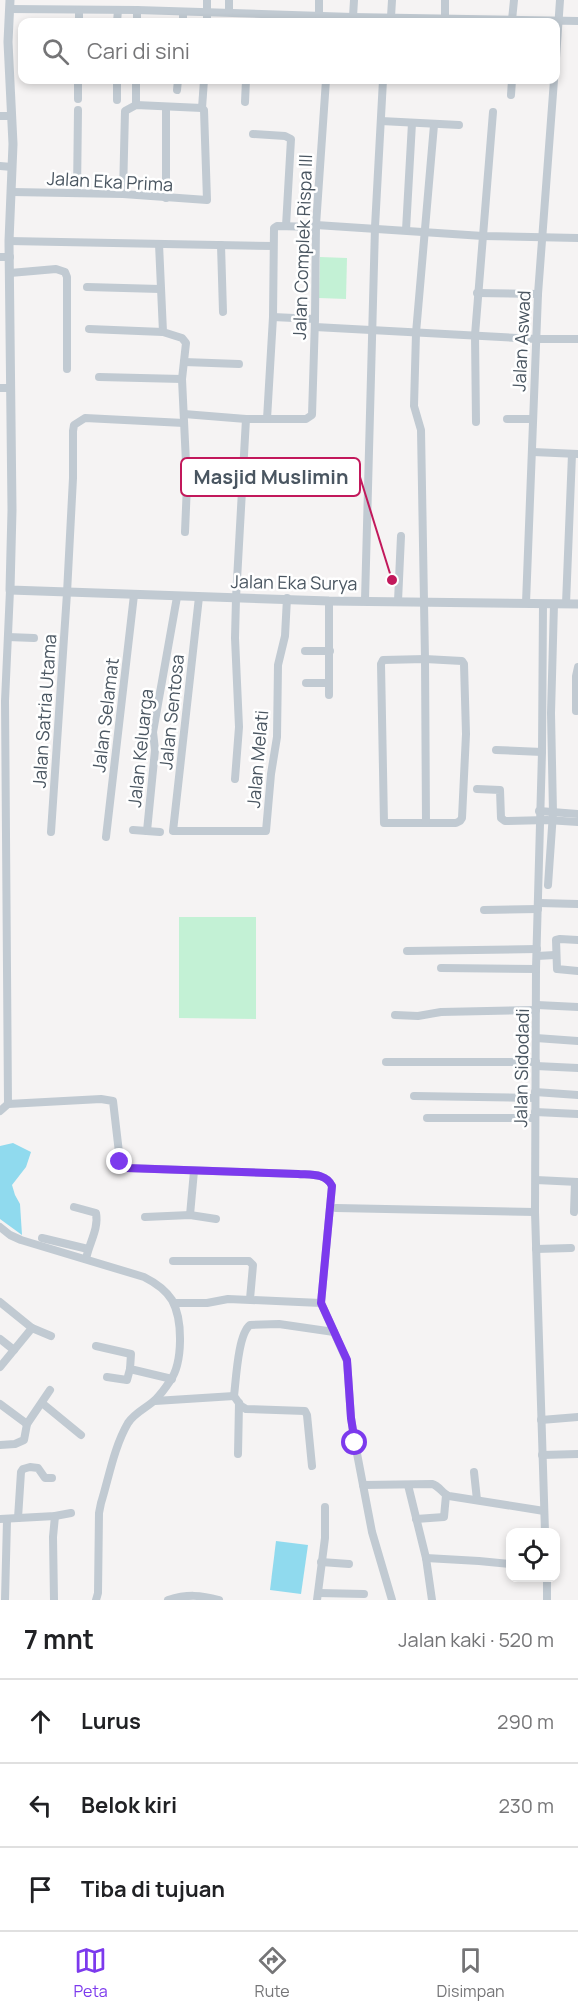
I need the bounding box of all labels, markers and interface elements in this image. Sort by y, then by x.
search box [18,18,560,84]
icon: search [39,35,72,68]
text: Cari di sini [87,36,190,66]
street label: Jalan Complek Rispa III [287,154,317,340]
street label: Jalan Eka Prima [46,166,174,196]
street label: Jalan Aswad [506,290,536,392]
callout: Masjid Muslimin [181,458,360,496]
text: Masjid Muslimin [194,463,348,490]
street label: Jalan Eka Surya [230,569,358,595]
street label: Jalan Satria Utama [27,633,61,789]
street label: Jalan Sentosa [153,653,189,771]
street label: Jalan Selamat [86,656,124,774]
street label: Jalan Keluarga [122,688,158,808]
street label: Jalan Melati [241,709,273,809]
street label: Jalan Sidodadi [508,1008,534,1128]
route end [106,1148,132,1174]
route start [341,1429,367,1455]
map controls [506,1528,560,1582]
button: locate [506,1528,560,1582]
text: 7 mnt [24,1621,94,1657]
text: Jalan kaki · 520 m [398,1626,554,1653]
icon: ahead [24,1705,57,1738]
text: Lurus [81,1706,141,1736]
text: 290 m [497,1708,554,1735]
icon: left [24,1789,57,1822]
text: Belok kiri [81,1790,177,1820]
text: 230 m [498,1792,554,1819]
icon: arrive [24,1873,57,1906]
text: Tiba di tujuan [81,1874,225,1904]
tab: Peta [73,1944,108,2002]
tab: Rute [255,1944,290,2002]
tab: Disimpan [437,1944,505,2002]

